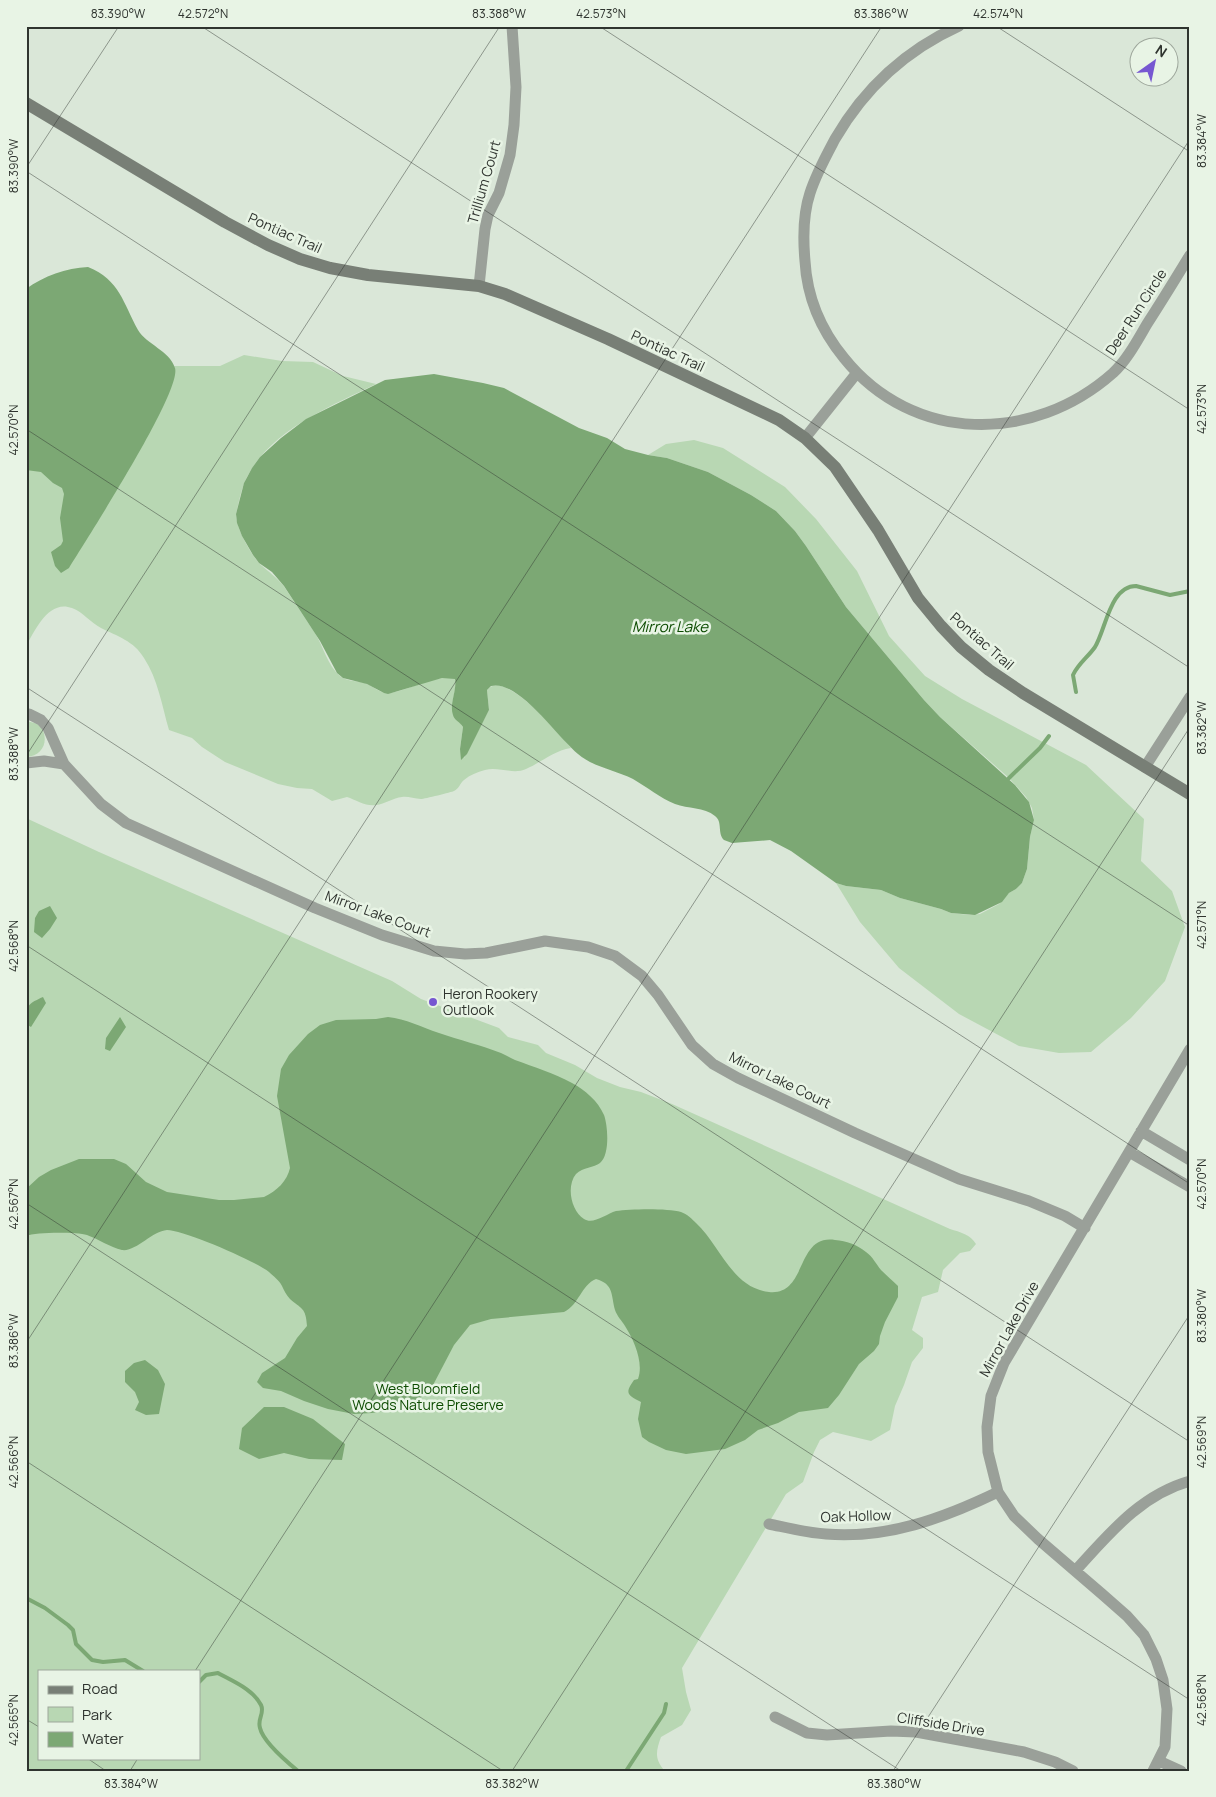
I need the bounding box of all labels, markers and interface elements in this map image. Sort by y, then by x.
text: 83.390°W [91,5,146,22]
text: 42.572°N [178,5,228,22]
text: 83.388°W [472,5,527,22]
text: 42.573°N [576,5,626,22]
text: 83.386°W [854,5,909,22]
text: 42.574°N [973,5,1023,22]
north arrow [1128,38,1178,88]
text: N [1152,40,1171,61]
text: 83.384°W [1193,113,1210,168]
text: 83.390°W [5,138,22,193]
street label: Trillium Court [463,138,505,226]
street label: Pontiac Trail [245,208,325,257]
street label: Deer Run Circle [1101,265,1171,358]
street label: Pontiac Trail [628,325,708,376]
text: 42.573°N [1193,384,1210,434]
text: 42.570°N [5,405,22,455]
street label: Pontiac Trail [946,608,1018,674]
water label: Mirror Lake [632,616,709,637]
text: 83.382°W [1193,700,1210,755]
text: 83.388°W [5,726,22,781]
street label: Mirror Lake Court [323,886,434,942]
text: 42.571°N [1193,901,1210,949]
text: 42.568°N [5,920,22,972]
place label: Heron Rookery Outlook [443,984,538,1019]
marker: Heron Rookery Outlook [427,996,439,1008]
street label: Mirror Lake Court [726,1047,835,1113]
text: 42.570°N [1193,1159,1210,1209]
text: 42.567°N [5,1179,22,1229]
street label: Mirror Lake Drive [974,1278,1043,1380]
text: 83.380°W [1193,1288,1210,1343]
text: 83.386°W [5,1313,22,1368]
park label: West Bloomfield Woods Nature Preserve [352,1379,504,1414]
text: 42.569°N [1193,1416,1210,1468]
text: 42.566°N [5,1436,22,1488]
street label: Oak Hollow [820,1505,892,1526]
legend [38,1670,200,1760]
text: 42.568°N [1193,1674,1210,1726]
text: Road [82,1678,118,1699]
text: 42.565°N [5,1694,22,1746]
text: Park [82,1704,112,1725]
street label: Cliffside Drive [896,1707,986,1740]
text: Water [82,1728,124,1749]
text: 83.384°W [104,1775,159,1792]
text: 83.382°W [485,1775,540,1792]
text: 83.380°W [867,1775,922,1792]

